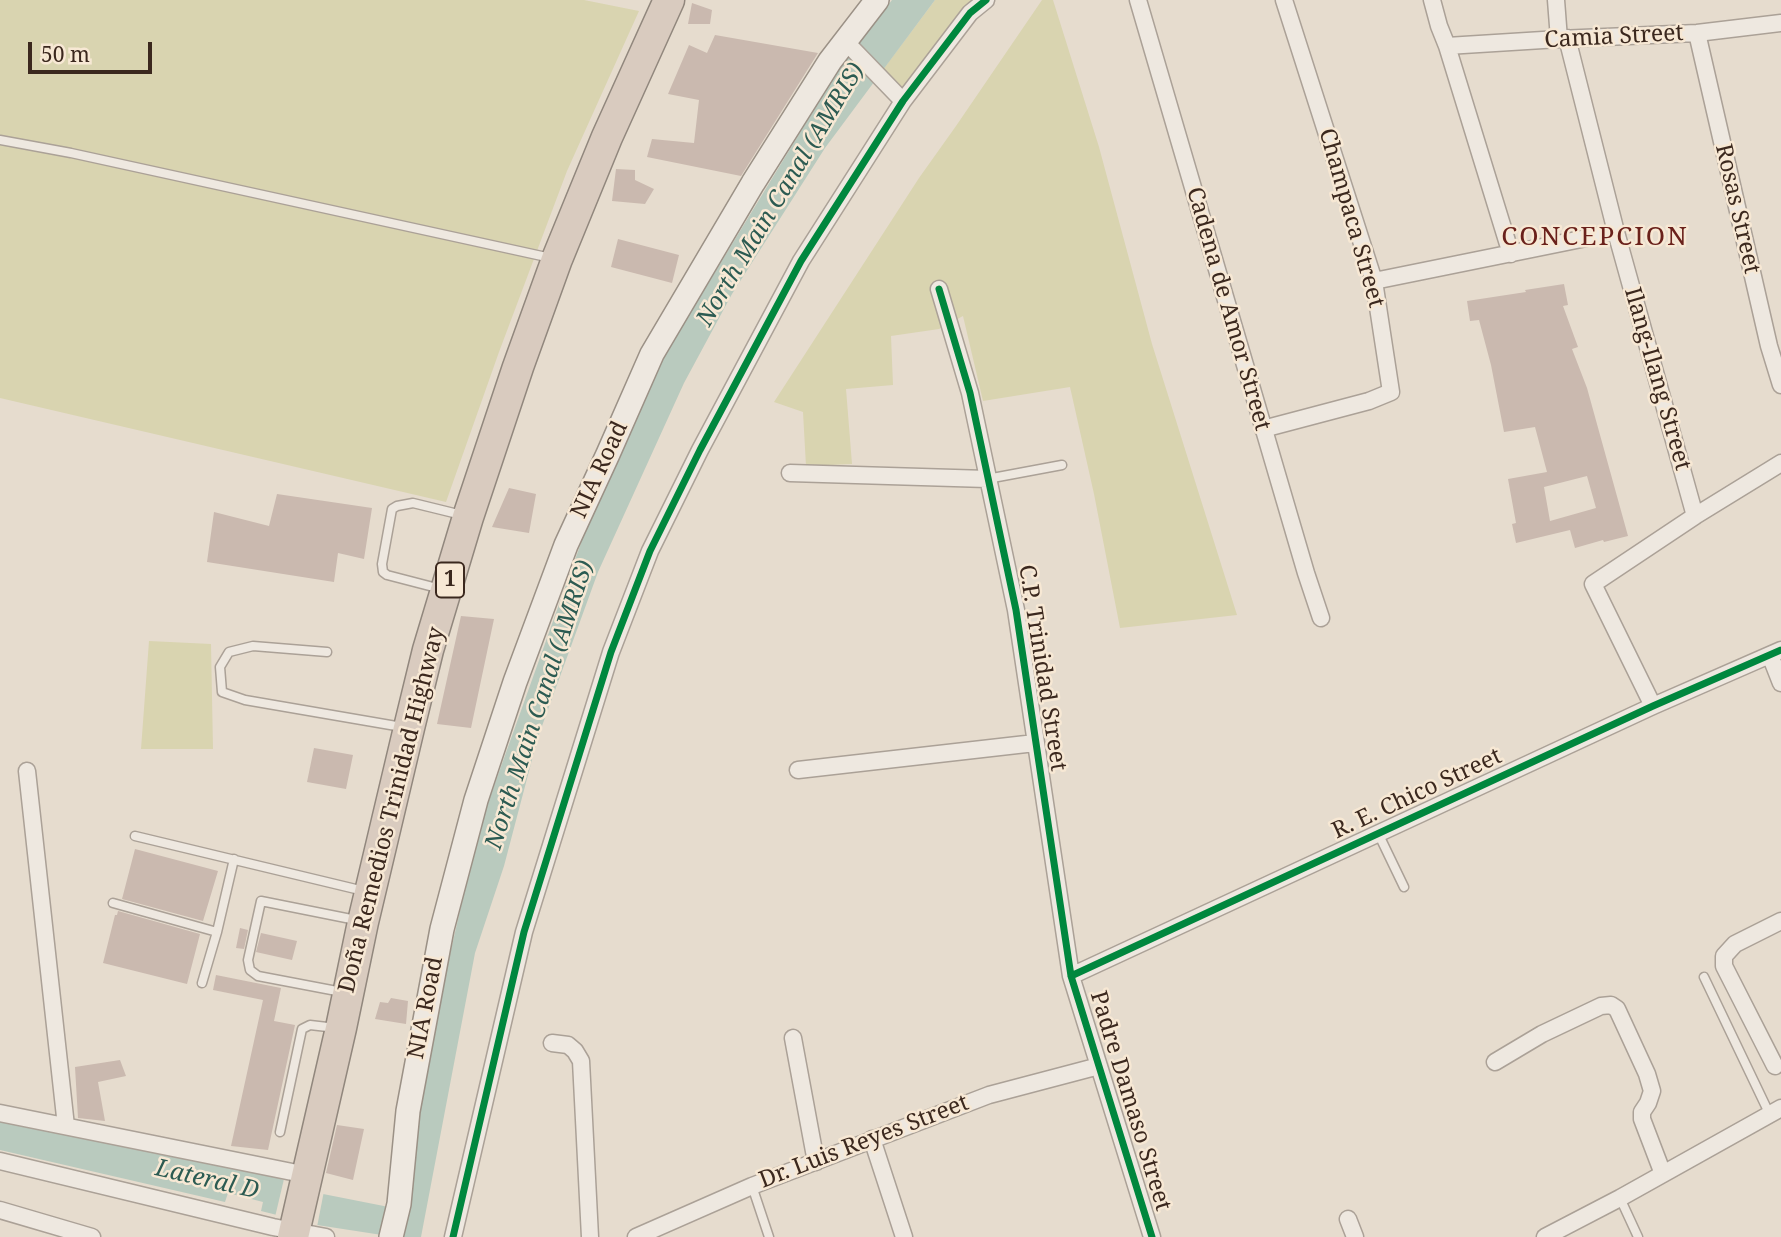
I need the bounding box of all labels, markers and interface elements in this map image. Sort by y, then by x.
street label: Camia Street [1544,20,1684,54]
scale bar [32,28,156,72]
text: 50 m [41,40,90,68]
water label: North Main Canal (AMRIS) [691,58,871,332]
street label: Champaca Street [1312,125,1390,311]
street label: Rosas Street [1709,141,1765,277]
street label: Cadena de Amor Street [1180,184,1276,434]
district label: CONCEPCION [1502,222,1688,254]
street label: Ilang-Ilang Street [1618,284,1696,474]
street label: NIA Road [566,417,634,523]
water label: North Main Canal (AMRIS) [480,557,600,853]
road number: 1 [436,562,464,598]
street label: C.P. Trinidad Street [1012,563,1072,773]
street label: Doña Remedios Trinidad Highway [333,624,451,996]
street label: R. E. Chico Street [1328,743,1506,845]
street label: NIA Road [403,955,449,1061]
street label: Padre Damaso Street [1083,988,1177,1214]
street label: Dr. Luis Reyes Street [755,1089,973,1195]
water label: Lateral D [153,1154,261,1206]

